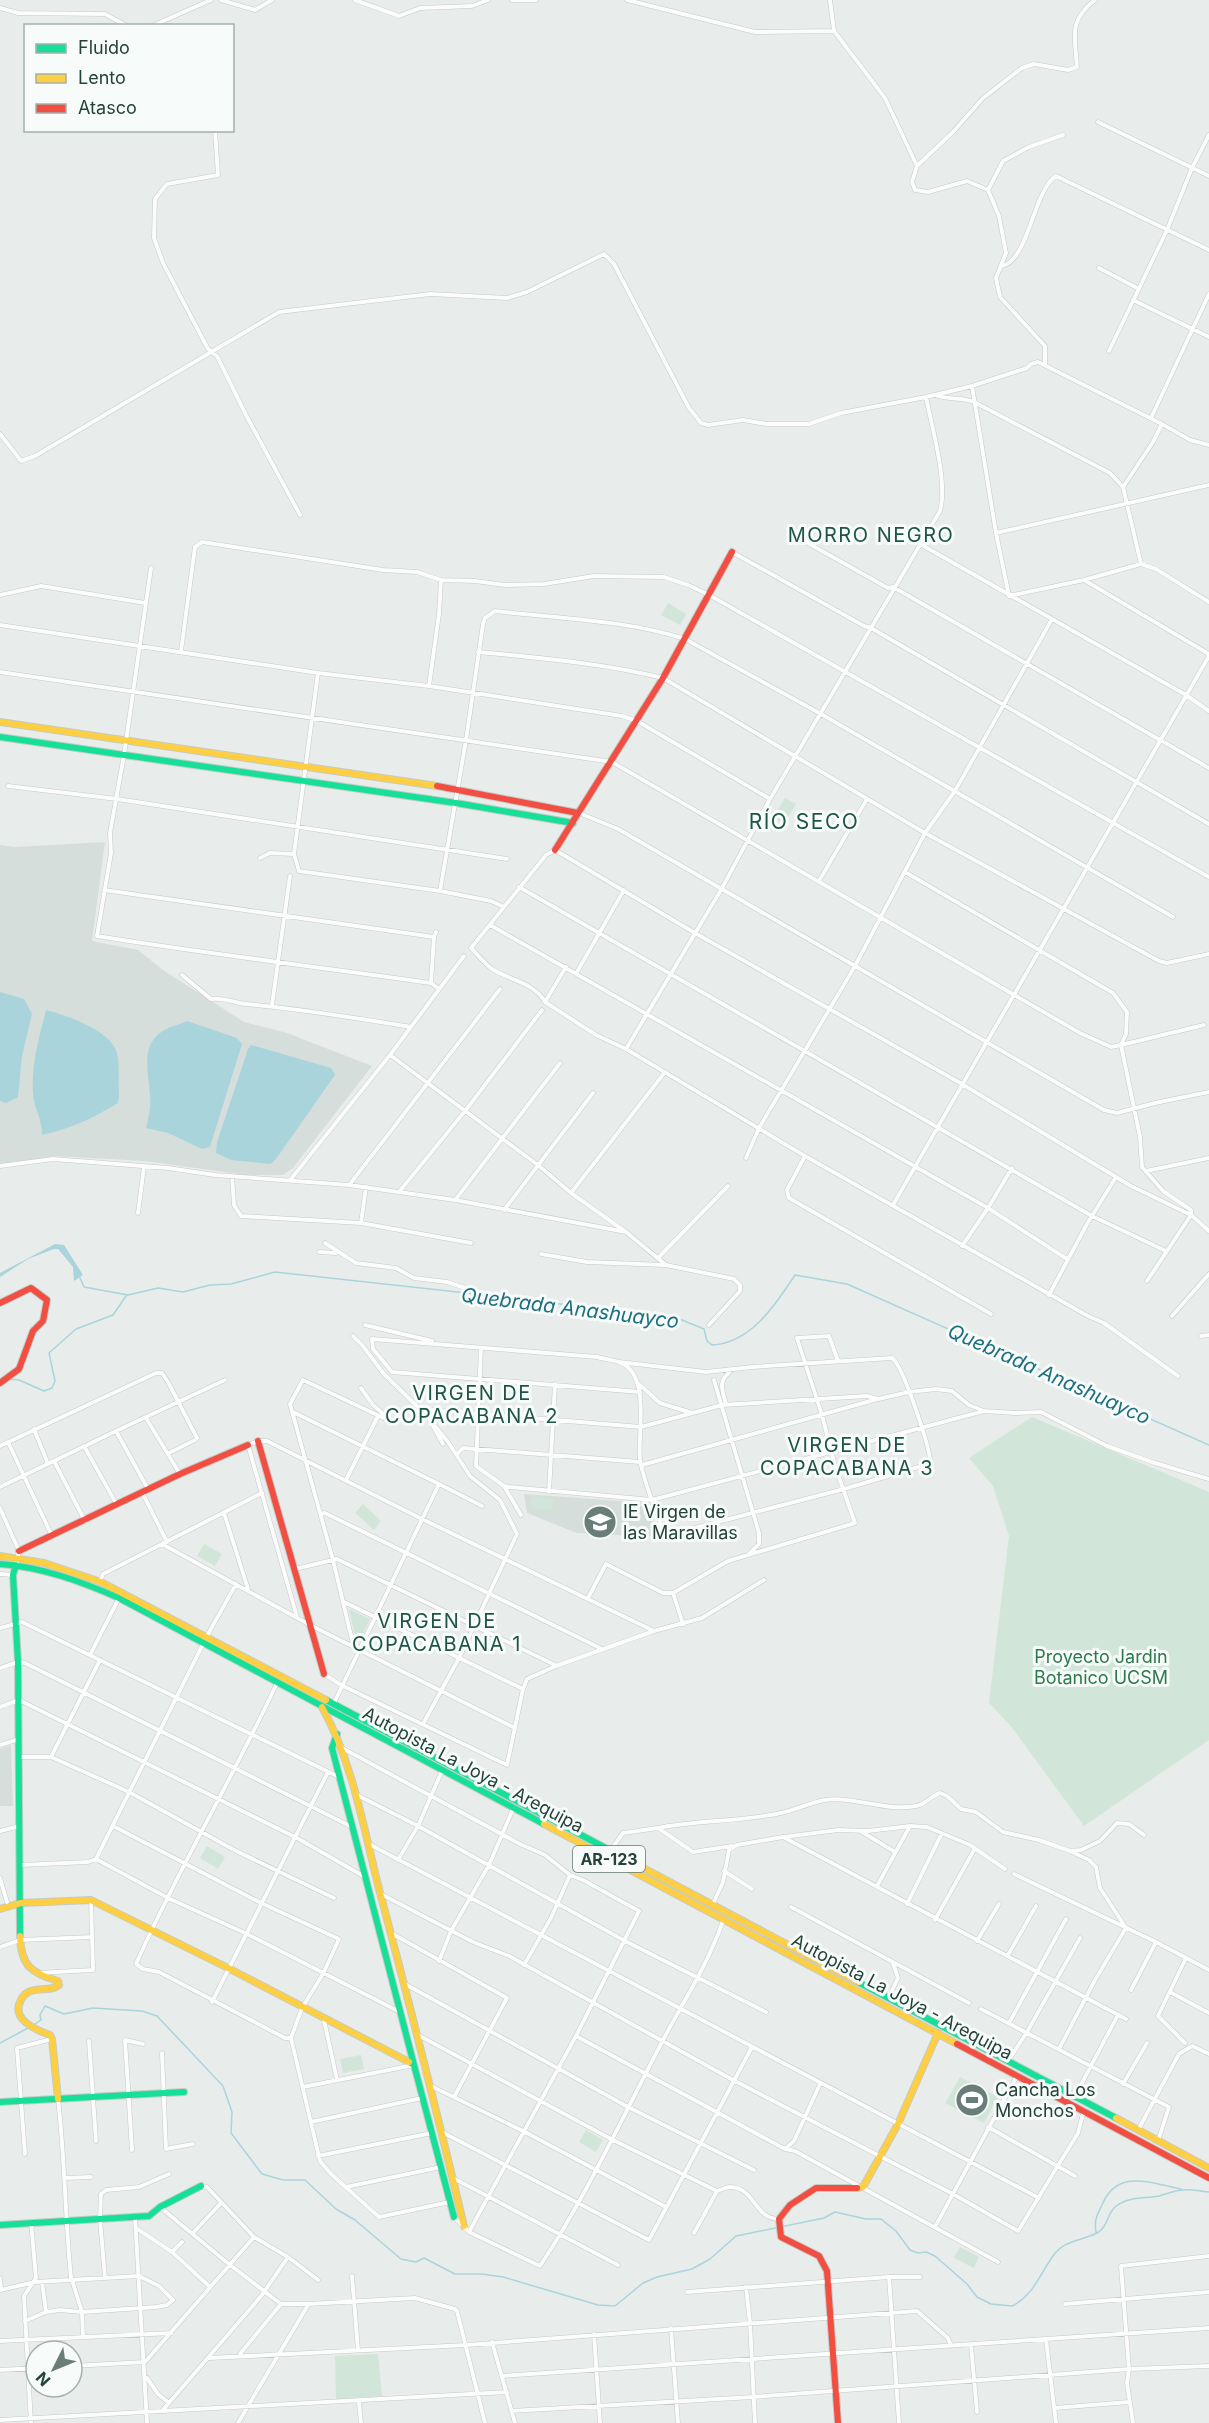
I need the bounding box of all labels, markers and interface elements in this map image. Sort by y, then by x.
legend [24,24,234,132]
text: Fluido [78,37,130,58]
text: Lento [78,67,126,88]
text: Atasco [78,97,137,118]
district label: MORRO NEGRO [788,523,954,547]
district label: RÍO SECO [749,808,859,834]
water label: Quebrada Anashuayco [460,1283,680,1333]
water label: Quebrada Anashuayco [944,1319,1154,1429]
district label: VIRGEN DE COPACABANA 2 [385,1381,559,1428]
district label: VIRGEN DE COPACABANA 3 [760,1433,934,1480]
place label: IE Virgen de las Maravillas [623,1501,738,1543]
school or university icon: IE Virgen de las Maravillas [582,1504,618,1540]
district label: VIRGEN DE COPACABANA 1 [352,1609,522,1656]
park label: Proyecto Jardin Botanico UCSM [1034,1646,1168,1688]
street label: Autopista La Joya - Arequipa [359,1702,587,1837]
road number: AR-123 [573,1846,645,1872]
street label: Autopista La Joya - Arequipa [788,1929,1016,2064]
place label: Cancha Los Monchos [995,2079,1095,2121]
sports icon: Cancha Los Monchos [954,2082,990,2118]
north arrow [24,2339,84,2399]
text: N [32,2368,55,2391]

